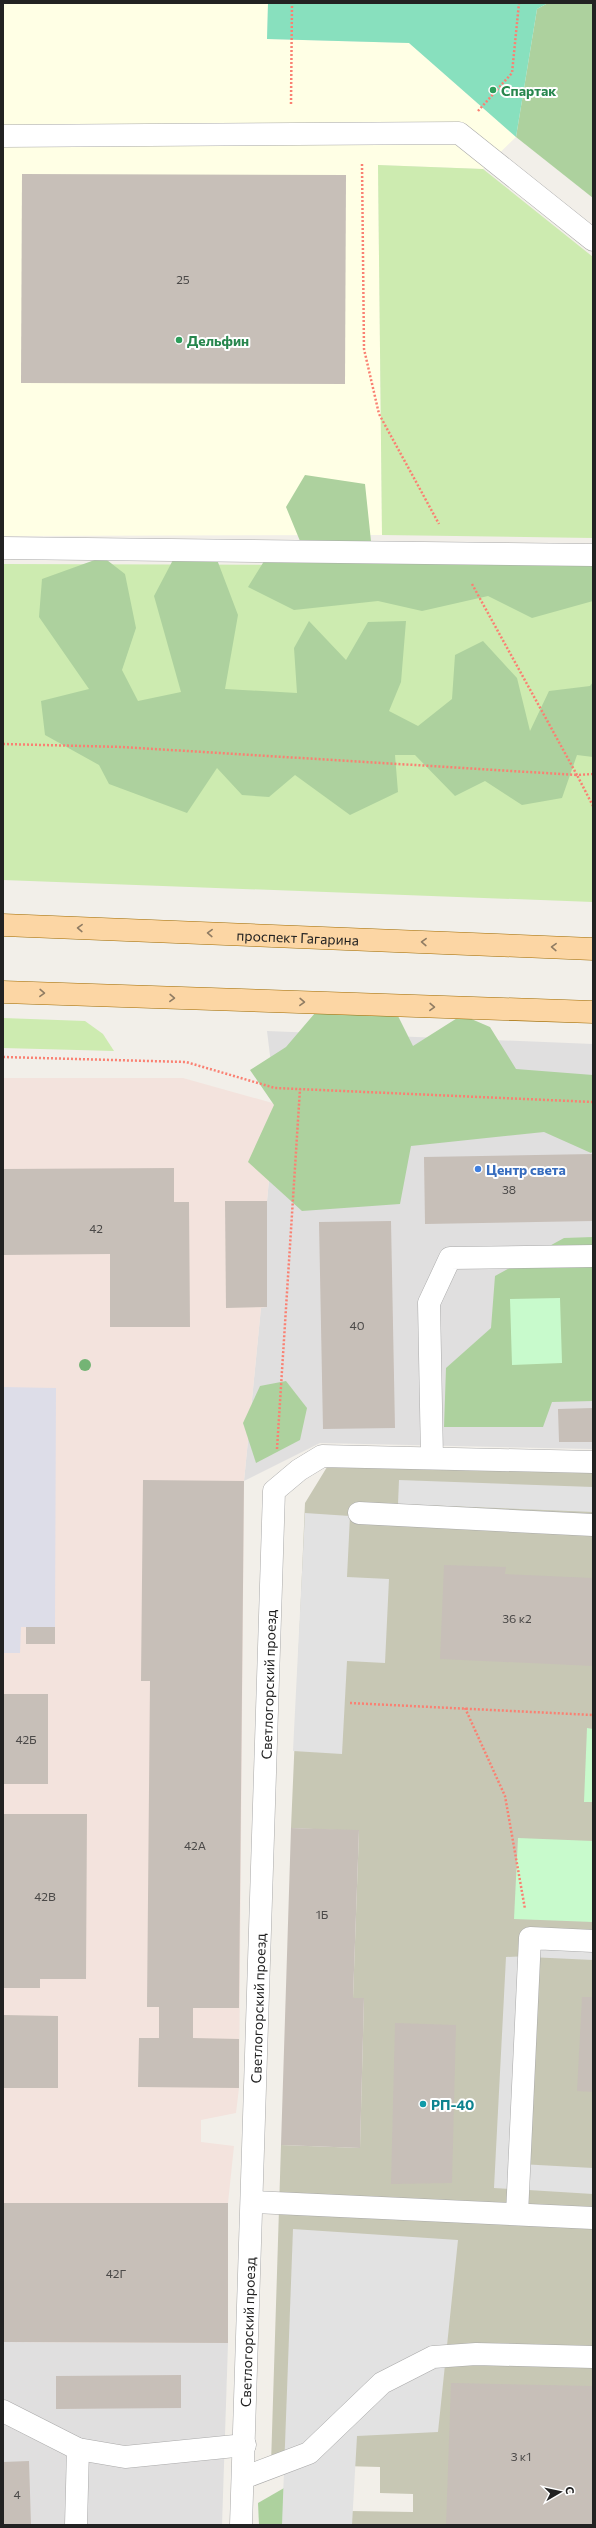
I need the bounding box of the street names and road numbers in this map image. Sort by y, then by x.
street label: проспект Гагарина [236,926,359,948]
street label: Светлогорский проезд [257,1609,279,1760]
street label: Светлогорский проезд [247,1933,268,2083]
street label: Светлогорский проезд [236,2257,258,2407]

